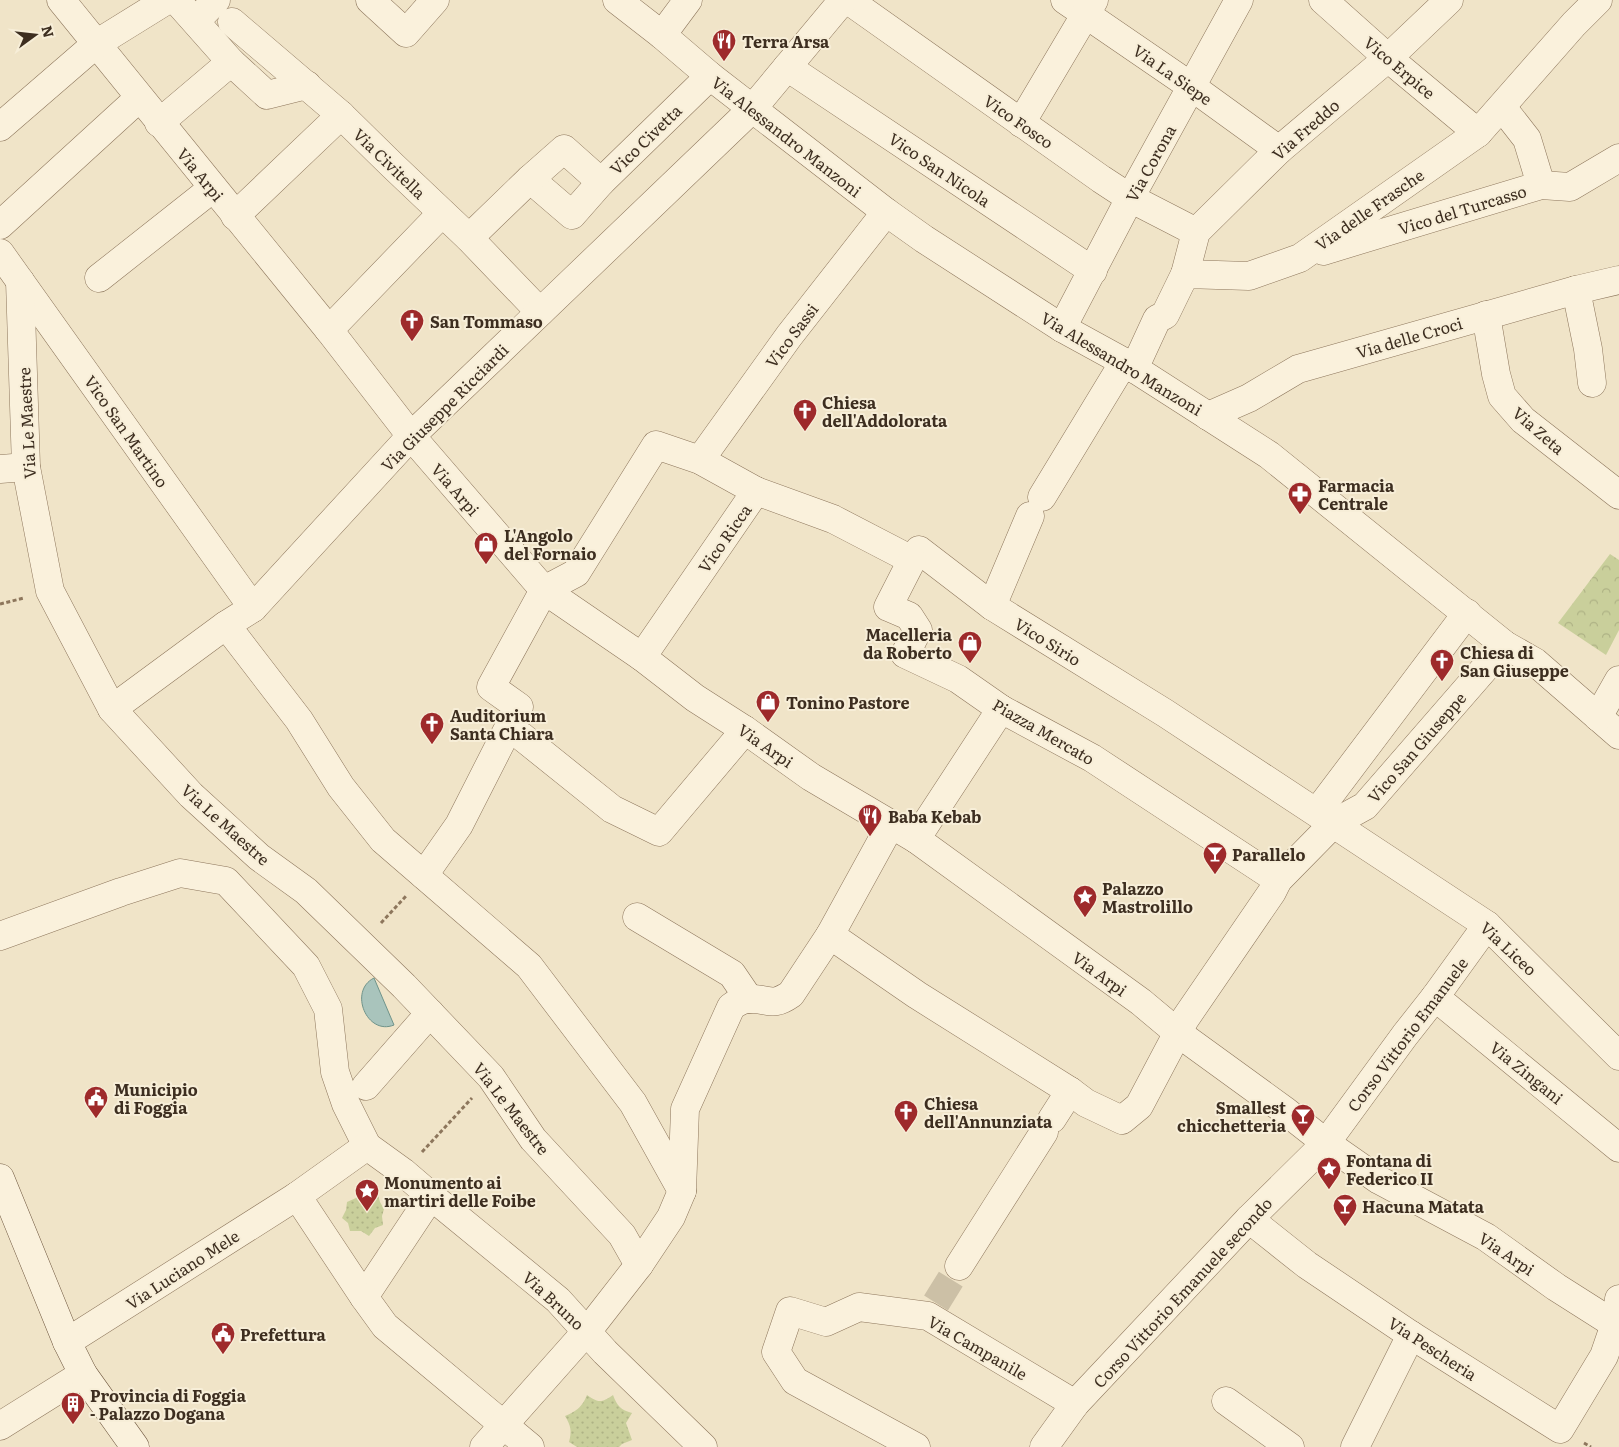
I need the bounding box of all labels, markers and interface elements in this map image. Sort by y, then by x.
north arrow [10,10,60,60]
text: N [37,23,60,40]
restaurant icon: Terra Arsa [711,28,737,62]
place label: Terra Arsa [742,29,830,53]
street label: Vico Erpice [1359,30,1441,104]
street label: Via La Siepe [1128,38,1218,110]
street label: Via Alessandro Manzoni [707,70,867,202]
street label: Vico Fosco [979,88,1059,154]
street label: Via Freddo [1266,93,1344,165]
street label: Vico Civetta [604,98,687,180]
street label: Via Corona [1119,120,1181,206]
street label: Via Civitella [348,122,432,204]
street label: Vico San Nicola [884,126,996,212]
street label: Via Arpi [172,142,230,206]
street label: Via delle Frasche [1310,162,1428,256]
street label: Vico del Turcasso [1395,178,1529,240]
street label: Vico Sassi [759,298,823,372]
street label: Via Alessandro Manzoni [1037,305,1207,421]
church icon: San Tommaso [399,308,425,342]
place label: San Tommaso [430,309,543,333]
street label: Via delle Croci [1353,310,1465,364]
street label: Via Giuseppe Ricciardi [375,338,513,476]
street label: Via Le Maestre [11,367,41,479]
street label: Vico San Martino [79,370,175,492]
place label: Chiesa dell'Addolorata [822,390,948,432]
church icon: Chiesa dell'Addolorata [792,398,818,432]
street label: Via Zeta [1508,401,1571,460]
street label: Via Arpi [426,457,486,521]
place label: Farmacia Centrale [1318,473,1395,515]
pharmacy icon: Farmacia Centrale [1287,481,1313,515]
street label: Vico Ricca [692,499,757,577]
place label: L'Angolo del Fornaio [504,523,596,565]
shop icon: L'Angolo del Fornaio [473,531,499,565]
street label: Vico Sirio [1010,611,1086,671]
place label: Macelleria da Roberto [863,622,953,664]
shop icon: Macelleria da Roberto [957,630,983,664]
place label: Chiesa di San Giuseppe [1460,640,1569,682]
church icon: Chiesa di San Giuseppe [1429,648,1455,682]
street label: Vico San Giuseppe [1361,686,1471,808]
shop icon: Tonino Pastore [755,689,781,723]
place label: Tonino Pastore [786,690,910,714]
street label: Piazza Mercato [989,692,1099,770]
place label: Auditorium Santa Chiara [450,703,555,745]
church icon: Auditorium Santa Chiara [419,711,445,745]
street label: Via Arpi [733,717,799,773]
street label: Via Le Maestre [176,778,276,870]
restaurant icon: Baba Kebab [857,803,883,837]
place label: Baba Kebab [888,804,981,828]
bar icon: Parallelo [1202,841,1228,875]
place label: Parallelo [1232,842,1305,866]
place label: Palazzo Mastrolillo [1102,876,1193,918]
place icon: Palazzo Mastrolillo [1072,884,1098,918]
street label: Via Liceo [1475,915,1543,981]
street label: Via Arpi [1067,945,1133,1001]
street label: Corso Vittorio Emanuele [1341,952,1473,1116]
street label: Via Zingani [1485,1035,1569,1109]
street label: Via Le Maestre [468,1057,556,1159]
place label: Municipio di Foggia [114,1077,198,1119]
public building icon: Municipio di Foggia [83,1085,109,1119]
place label: Chiesa dell'Annunziata [924,1091,1053,1133]
place label: Smallest chicchetteria [1177,1095,1287,1137]
church icon: Chiesa dell'Annunziata [893,1099,919,1133]
bar icon: Smallest chicchetteria [1290,1103,1316,1137]
place label: Fontana di Federico II [1346,1148,1433,1190]
place icon: Fontana di Federico II [1316,1156,1342,1190]
place label: Monumento ai martiri delle Foibe [384,1170,536,1212]
place icon: Monumento ai martiri delle Foibe [354,1178,380,1212]
street label: Corso Vittorio Emanuele secondo [1087,1191,1277,1393]
bar icon: Hacuna Matata [1332,1193,1358,1227]
place label: Hacuna Matata [1362,1194,1485,1218]
street label: Via Luciano Mele [121,1223,243,1315]
street label: Via Arpi [1474,1225,1540,1281]
street label: Via Bruno [518,1265,590,1335]
street label: Via Campanile [924,1309,1032,1385]
street label: Via Pescheria [1384,1310,1482,1386]
public building icon: Prefettura [210,1321,236,1355]
place label: Prefettura [240,1322,327,1346]
place label: Provincia di Foggia - Palazzo Dogana [90,1383,247,1425]
building icon: Provincia di Foggia - Palazzo Dogana [60,1391,86,1425]

